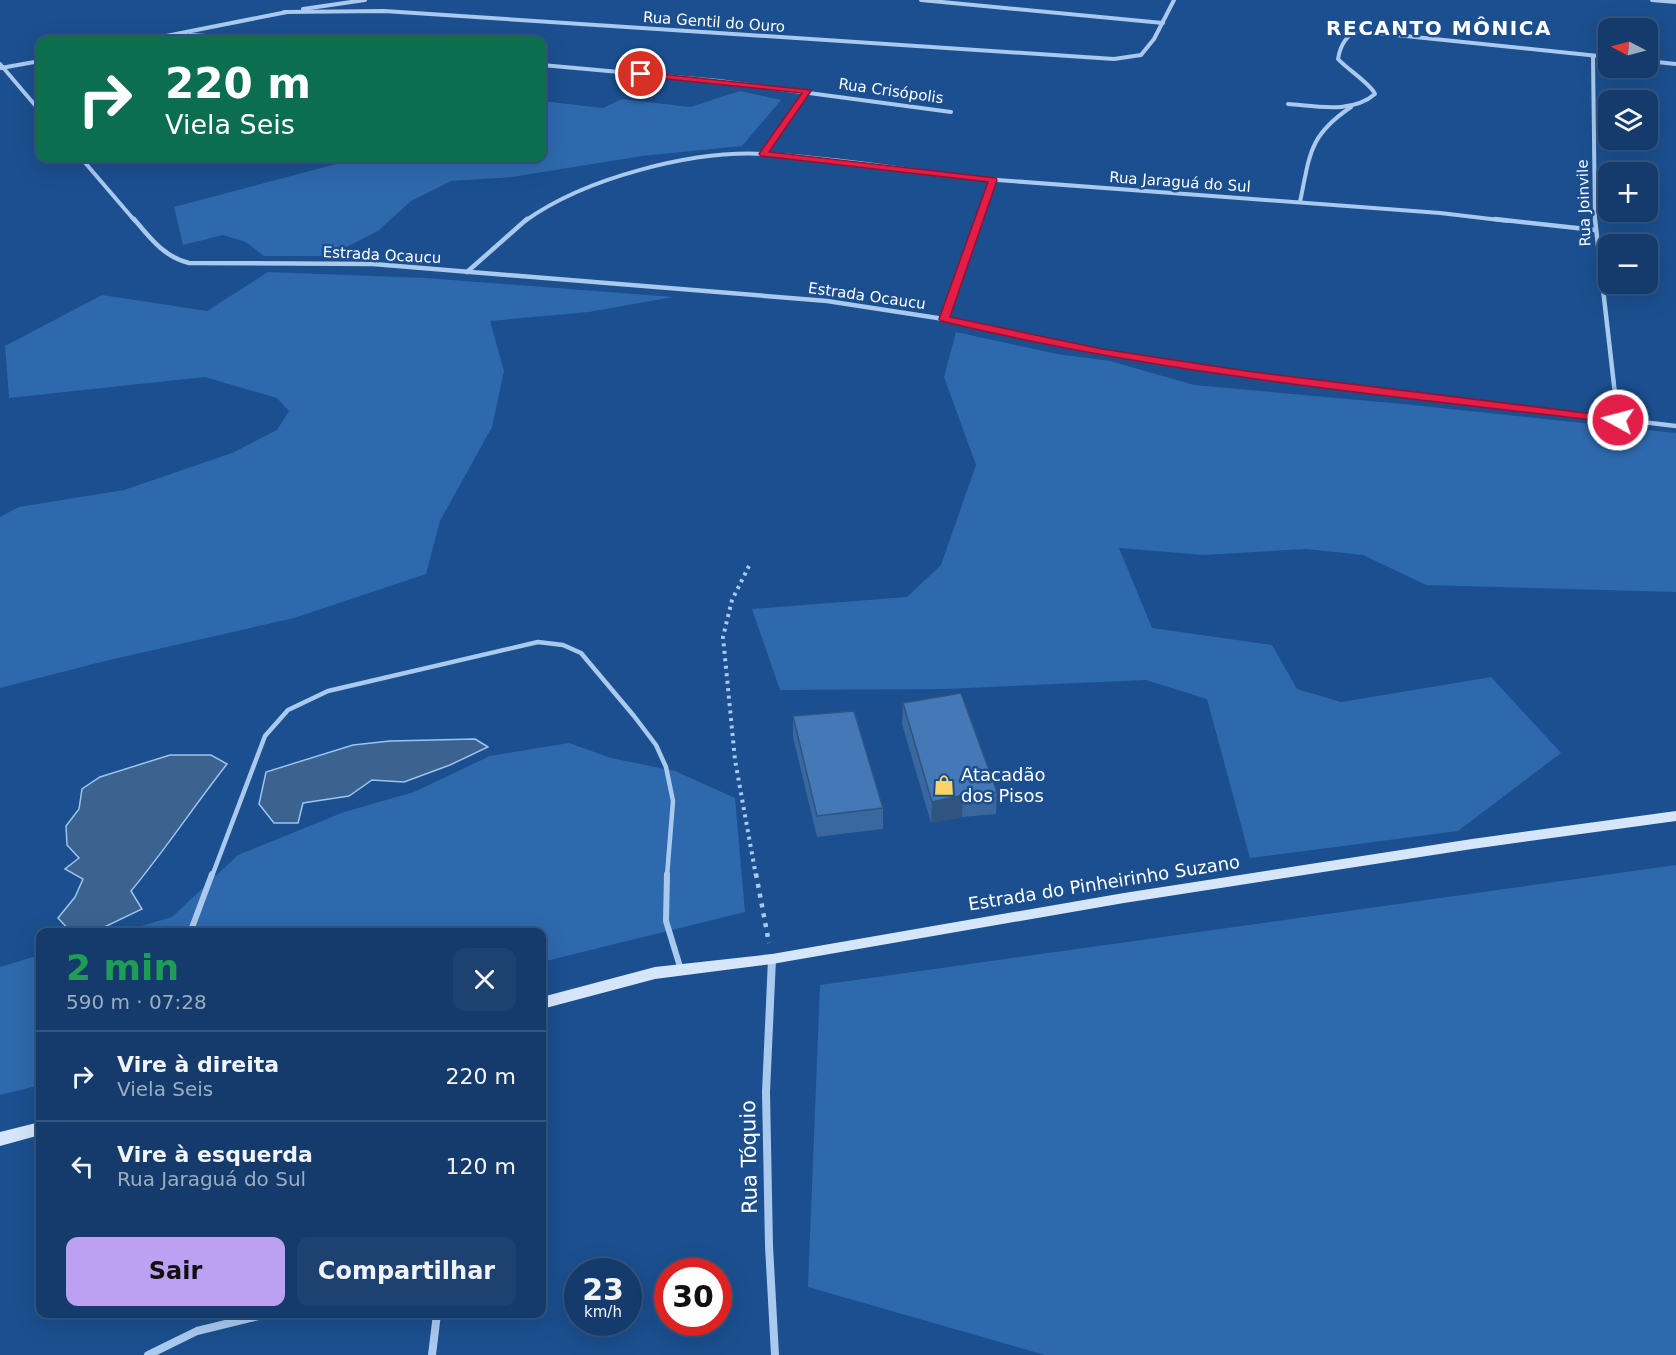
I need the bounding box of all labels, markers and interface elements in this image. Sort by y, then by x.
street label: Rua Gentil do Ouro [642,8,786,36]
district label: RECANTO MÔNICA [1326,16,1552,40]
north arrow [1598,18,1658,78]
map controls [1598,18,1658,294]
pin [615,48,666,99]
icon: arrive [624,57,657,90]
text: 220 m [165,59,311,108]
icon: right [66,60,144,138]
street label: Rua Crisópolis [837,75,945,107]
button: layers [1598,90,1658,150]
text: Viela Seis [165,109,295,140]
street label: Rua Joinvile [1573,159,1595,247]
button: + [1598,162,1658,222]
street label: Rua Jaraguá do Sul [1109,168,1251,196]
button: − [1598,234,1658,294]
street label: Estrada Ocaucu [322,243,442,267]
street label: Estrada Ocaucu [807,279,927,313]
position arrow [1586,388,1650,452]
place label: Atacadão dos Pisos [961,764,1045,806]
shop icon: Atacadão dos Pisos [932,773,956,797]
street label: Estrada do Pinheirinho Suzano [967,851,1241,914]
text: 2 min [66,947,179,988]
button: close [453,948,516,1011]
text: 590 m · 07:28 [66,990,207,1014]
text: Vire à direita [117,1052,279,1077]
icon: right [66,1060,99,1093]
text: 220 m [446,1064,516,1089]
text: Viela Seis [117,1077,213,1101]
street label: Rua Tóquio [736,1100,762,1214]
text: Vire à esquerda [117,1142,313,1167]
icon: left [66,1150,99,1183]
text: 120 m [446,1154,516,1179]
text: Rua Jaraguá do Sul [117,1167,306,1191]
button: Sair [66,1237,285,1306]
button: Compartilhar [297,1237,516,1306]
speed limit sign: 30 [654,1258,732,1336]
text: 23 [582,1272,624,1307]
text: km/h [584,1303,622,1321]

